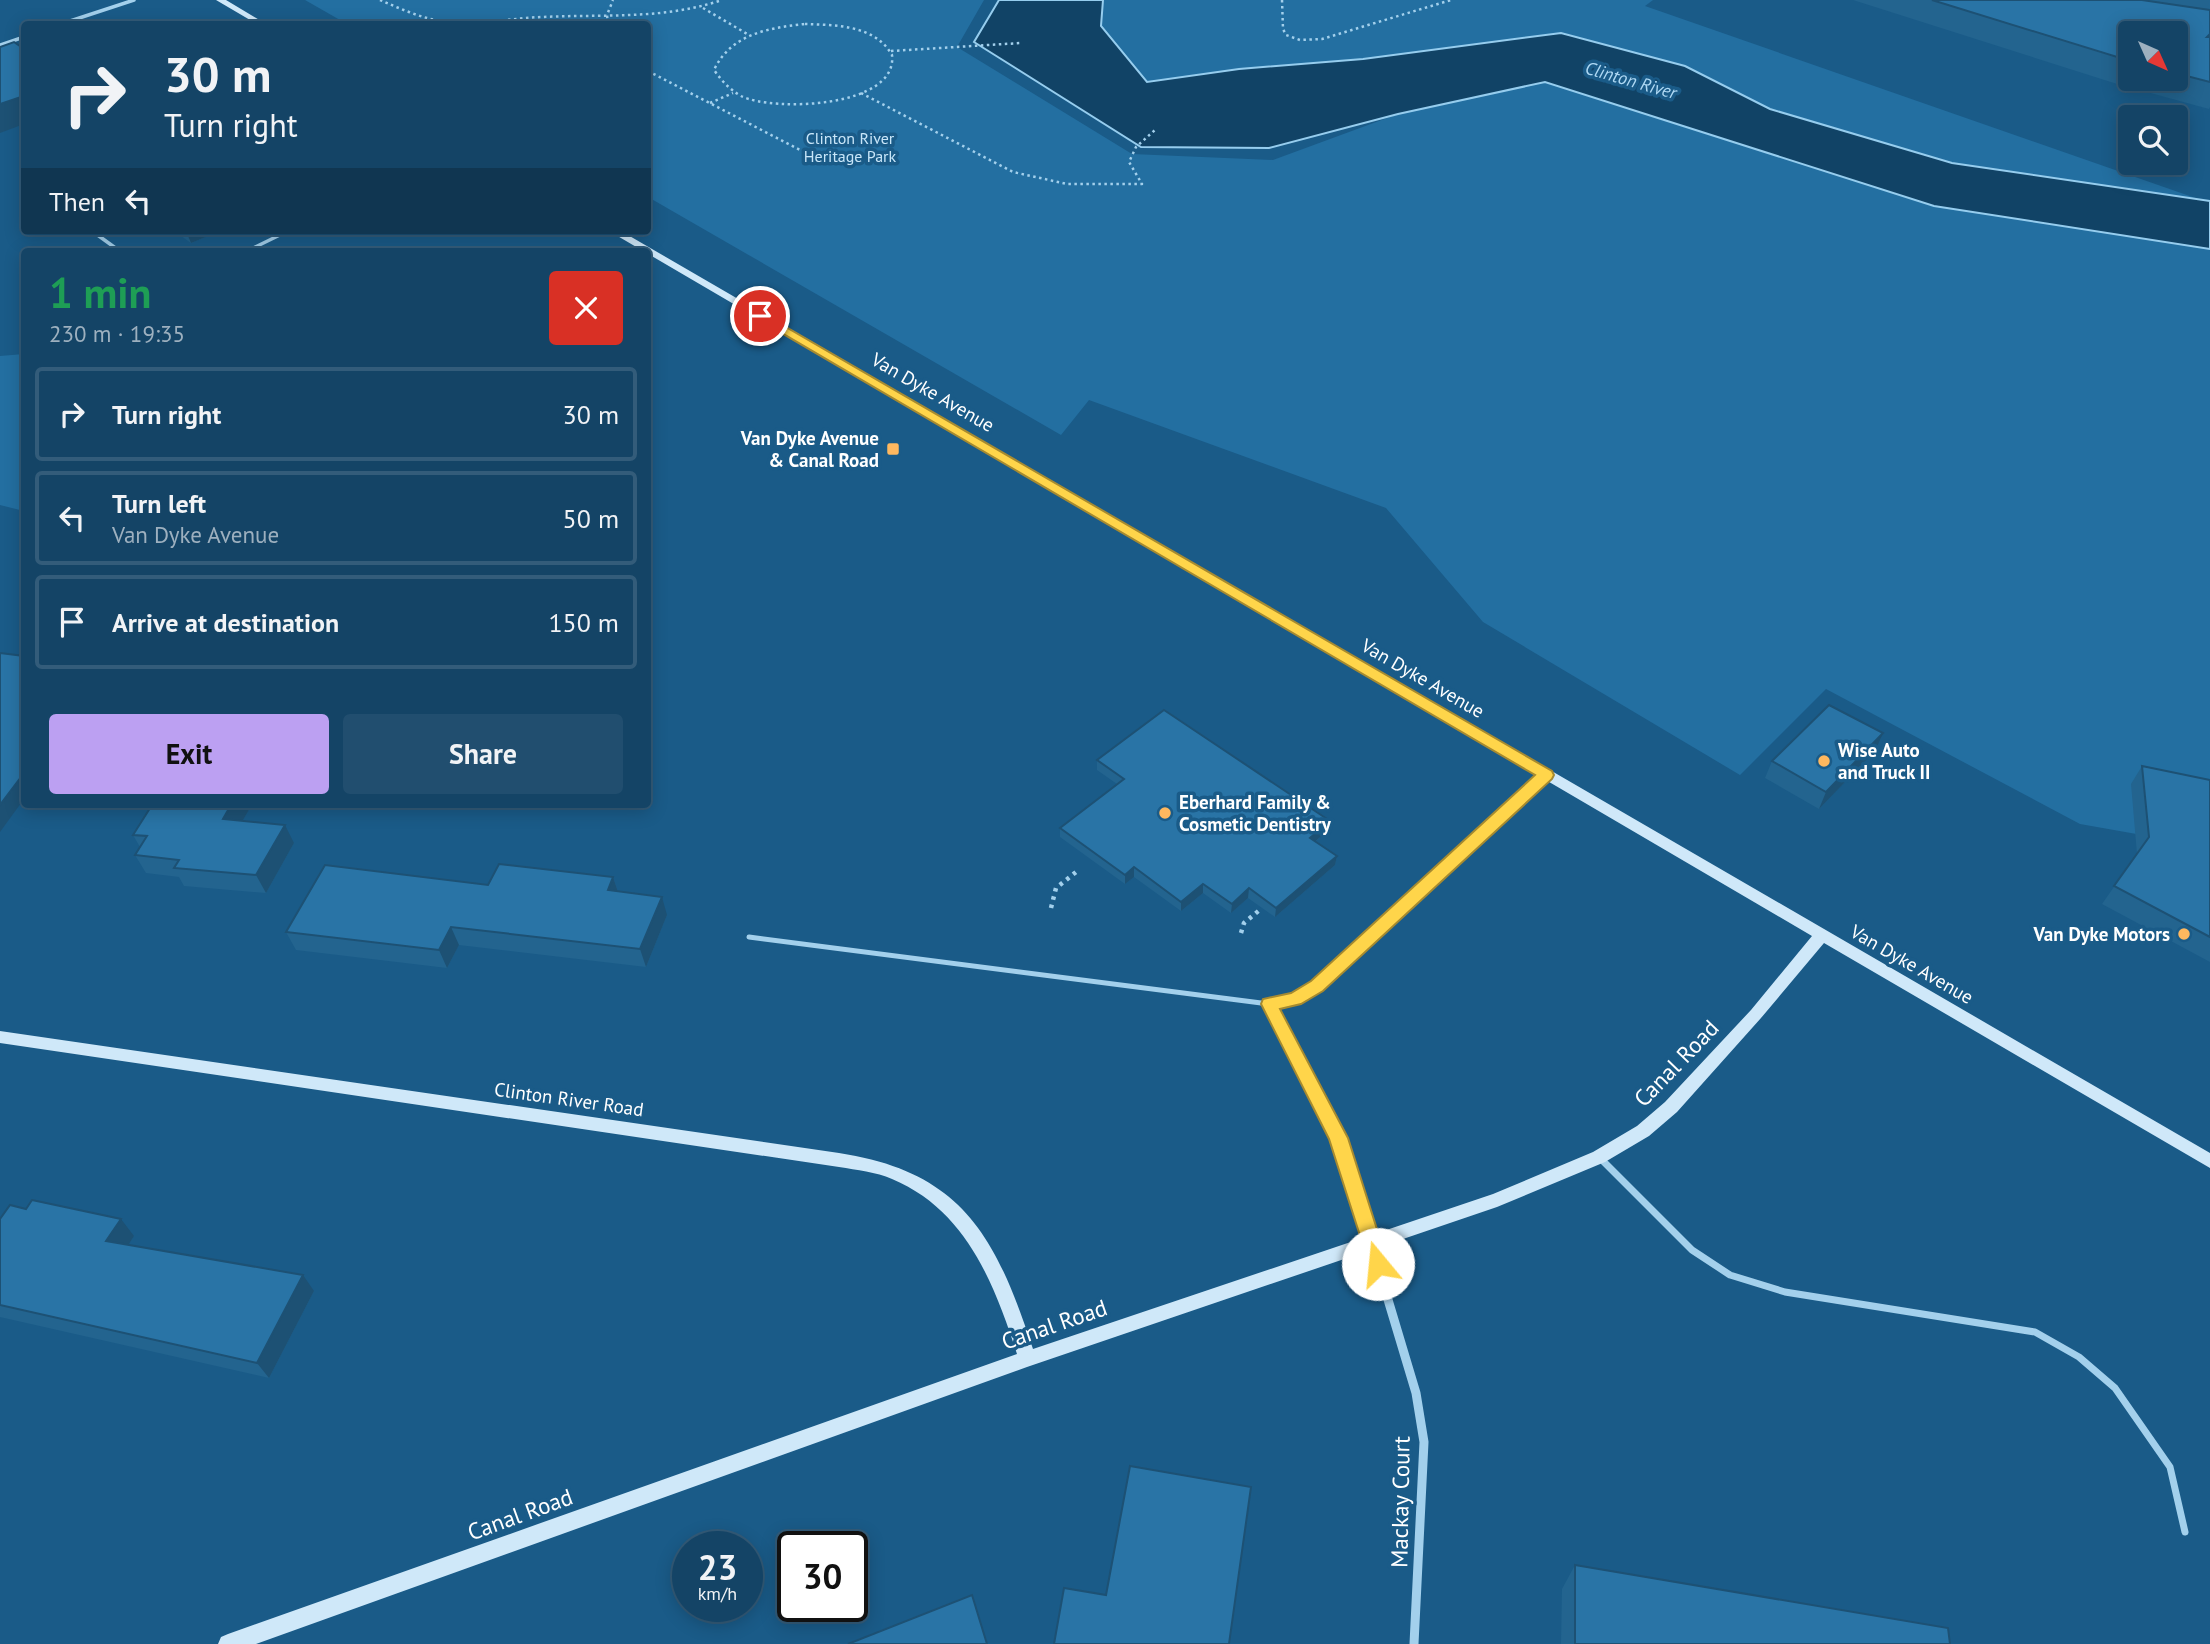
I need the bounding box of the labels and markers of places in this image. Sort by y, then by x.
pin [730,286,790,346]
place label: Van Dyke Avenue & Canal Road [740,426,879,472]
marker: Van Dyke Avenue & Canal Road [885,441,901,457]
place label: Wise Auto and Truck II [1838,738,1930,784]
marker: Wise Auto and Truck II [1816,753,1832,769]
place label: Eberhard Family & Cosmetic Dentistry [1179,790,1332,836]
marker: Eberhard Family & Cosmetic Dentistry [1157,805,1173,821]
place label: Van Dyke Motors [2032,922,2170,946]
marker: Van Dyke Motors [2176,926,2192,942]

